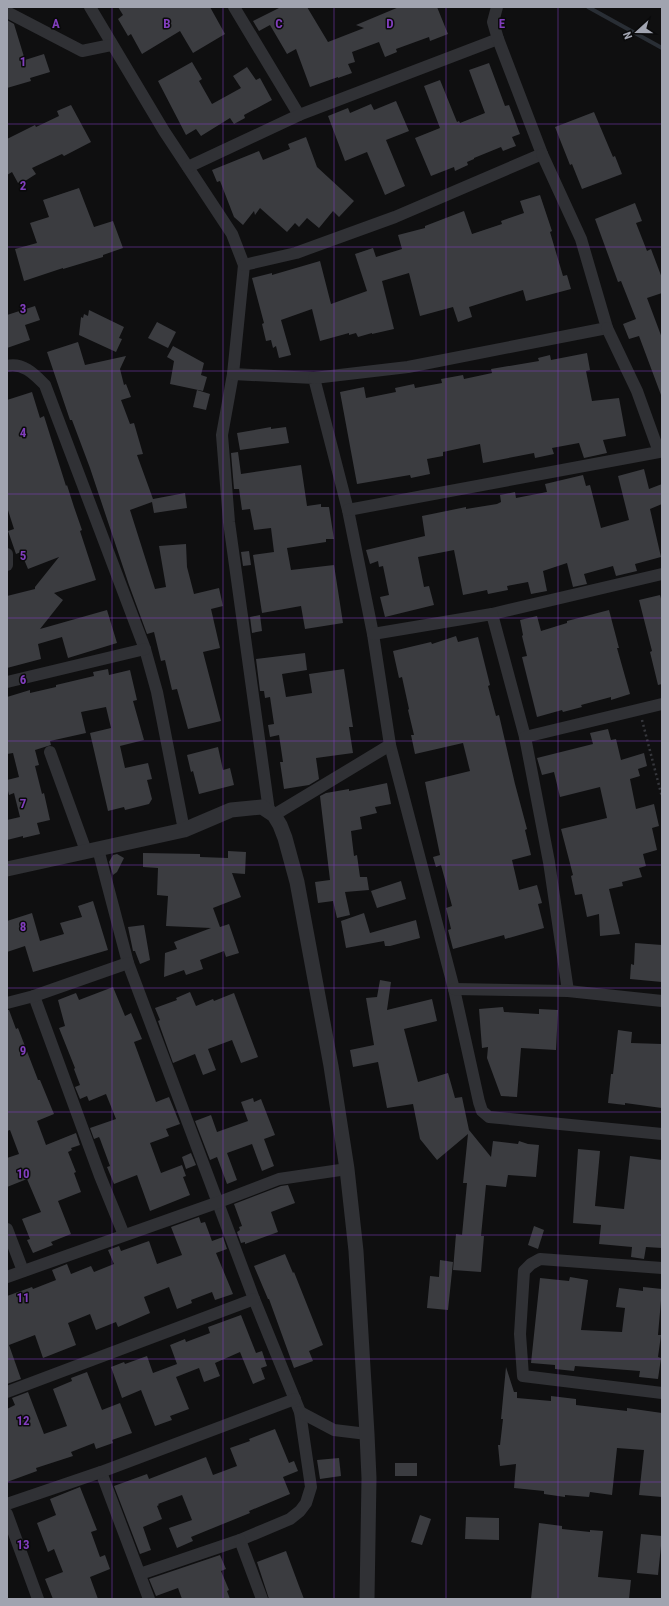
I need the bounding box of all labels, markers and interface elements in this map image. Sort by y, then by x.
north arrow [617,12,657,52]
text: A [52,16,60,31]
text: B [163,16,171,31]
text: C [275,16,283,31]
text: D [386,16,394,31]
text: E [499,16,506,31]
text: N [621,30,635,41]
text: 1 [20,54,26,69]
text: 2 [20,178,27,193]
text: 3 [20,301,26,316]
text: 4 [20,425,27,440]
text: 5 [20,548,27,563]
text: 6 [20,672,27,687]
text: 7 [20,796,27,811]
text: 8 [20,919,26,934]
text: 9 [20,1043,26,1058]
text: 10 [16,1166,30,1181]
text: 11 [16,1290,30,1305]
text: 12 [16,1413,30,1428]
text: 13 [16,1537,30,1552]

